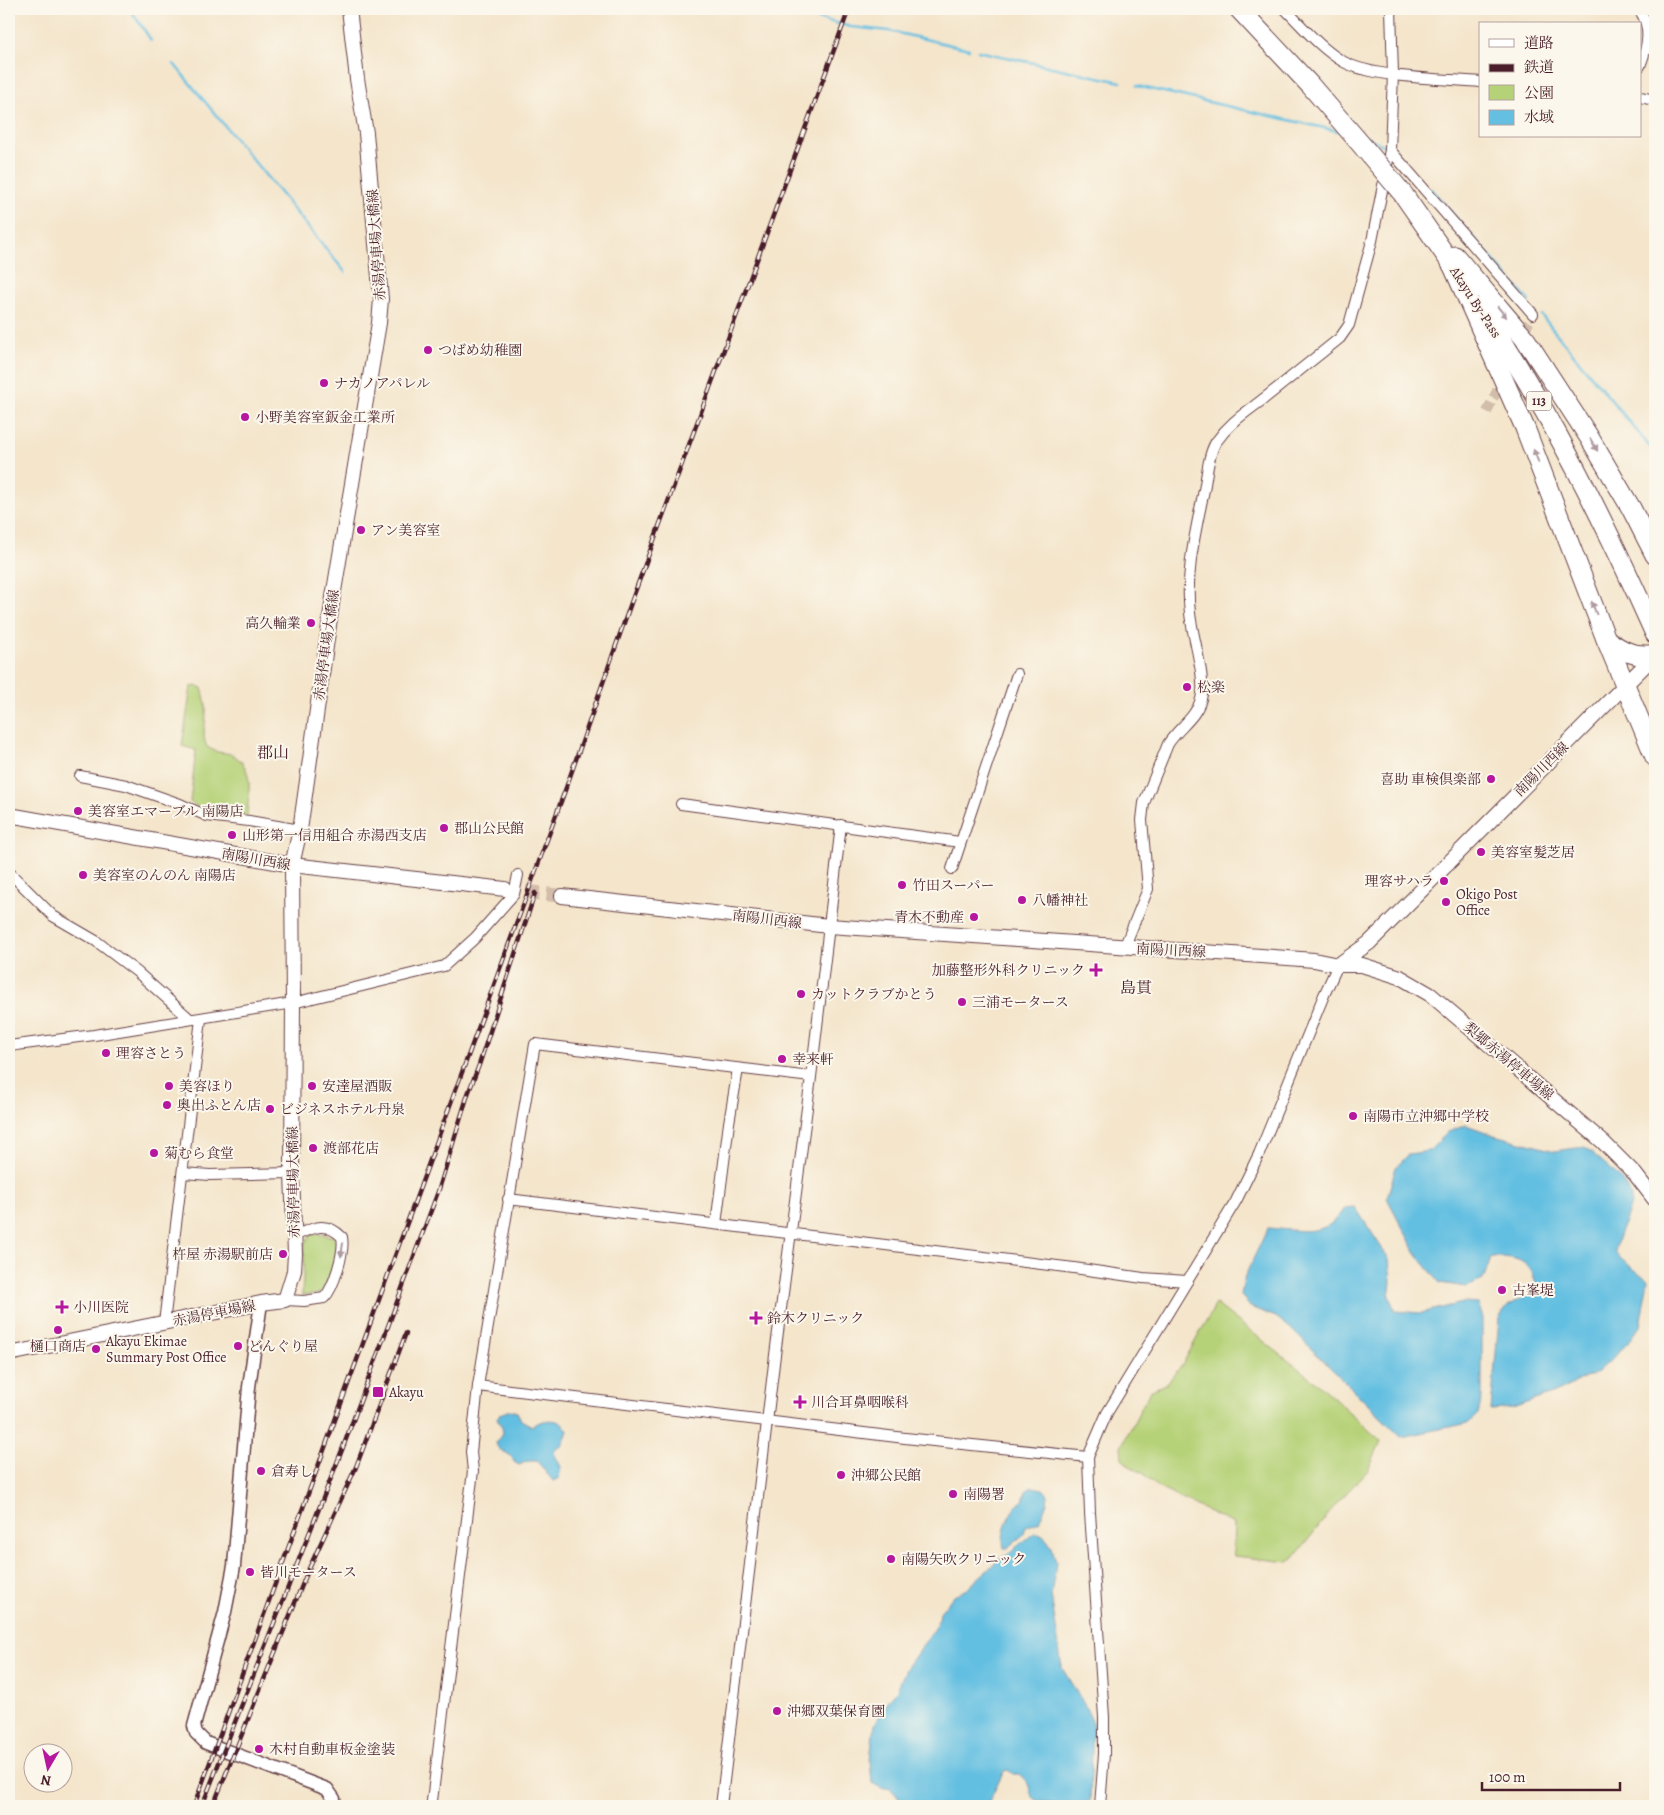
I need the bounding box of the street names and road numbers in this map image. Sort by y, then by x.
street label: 赤湯停車場大橋線 [363,188,390,301]
street label: Akayu By-Pass [1445,262,1506,342]
road number: 113 [1526,392,1552,411]
street label: 赤湯停車場大橋線 [309,588,344,702]
street label: 南陽川西線 [1510,738,1573,801]
street label: 南陽川西線 [220,844,292,875]
street label: 南陽川西線 [731,906,803,933]
street label: 南陽川西線 [1136,939,1206,962]
street label: 梨郷赤湯停車場線 [1460,1018,1558,1105]
street label: 赤湯停車場大橋線 [283,1126,304,1238]
street label: 赤湯停車場線 [171,1296,257,1331]

